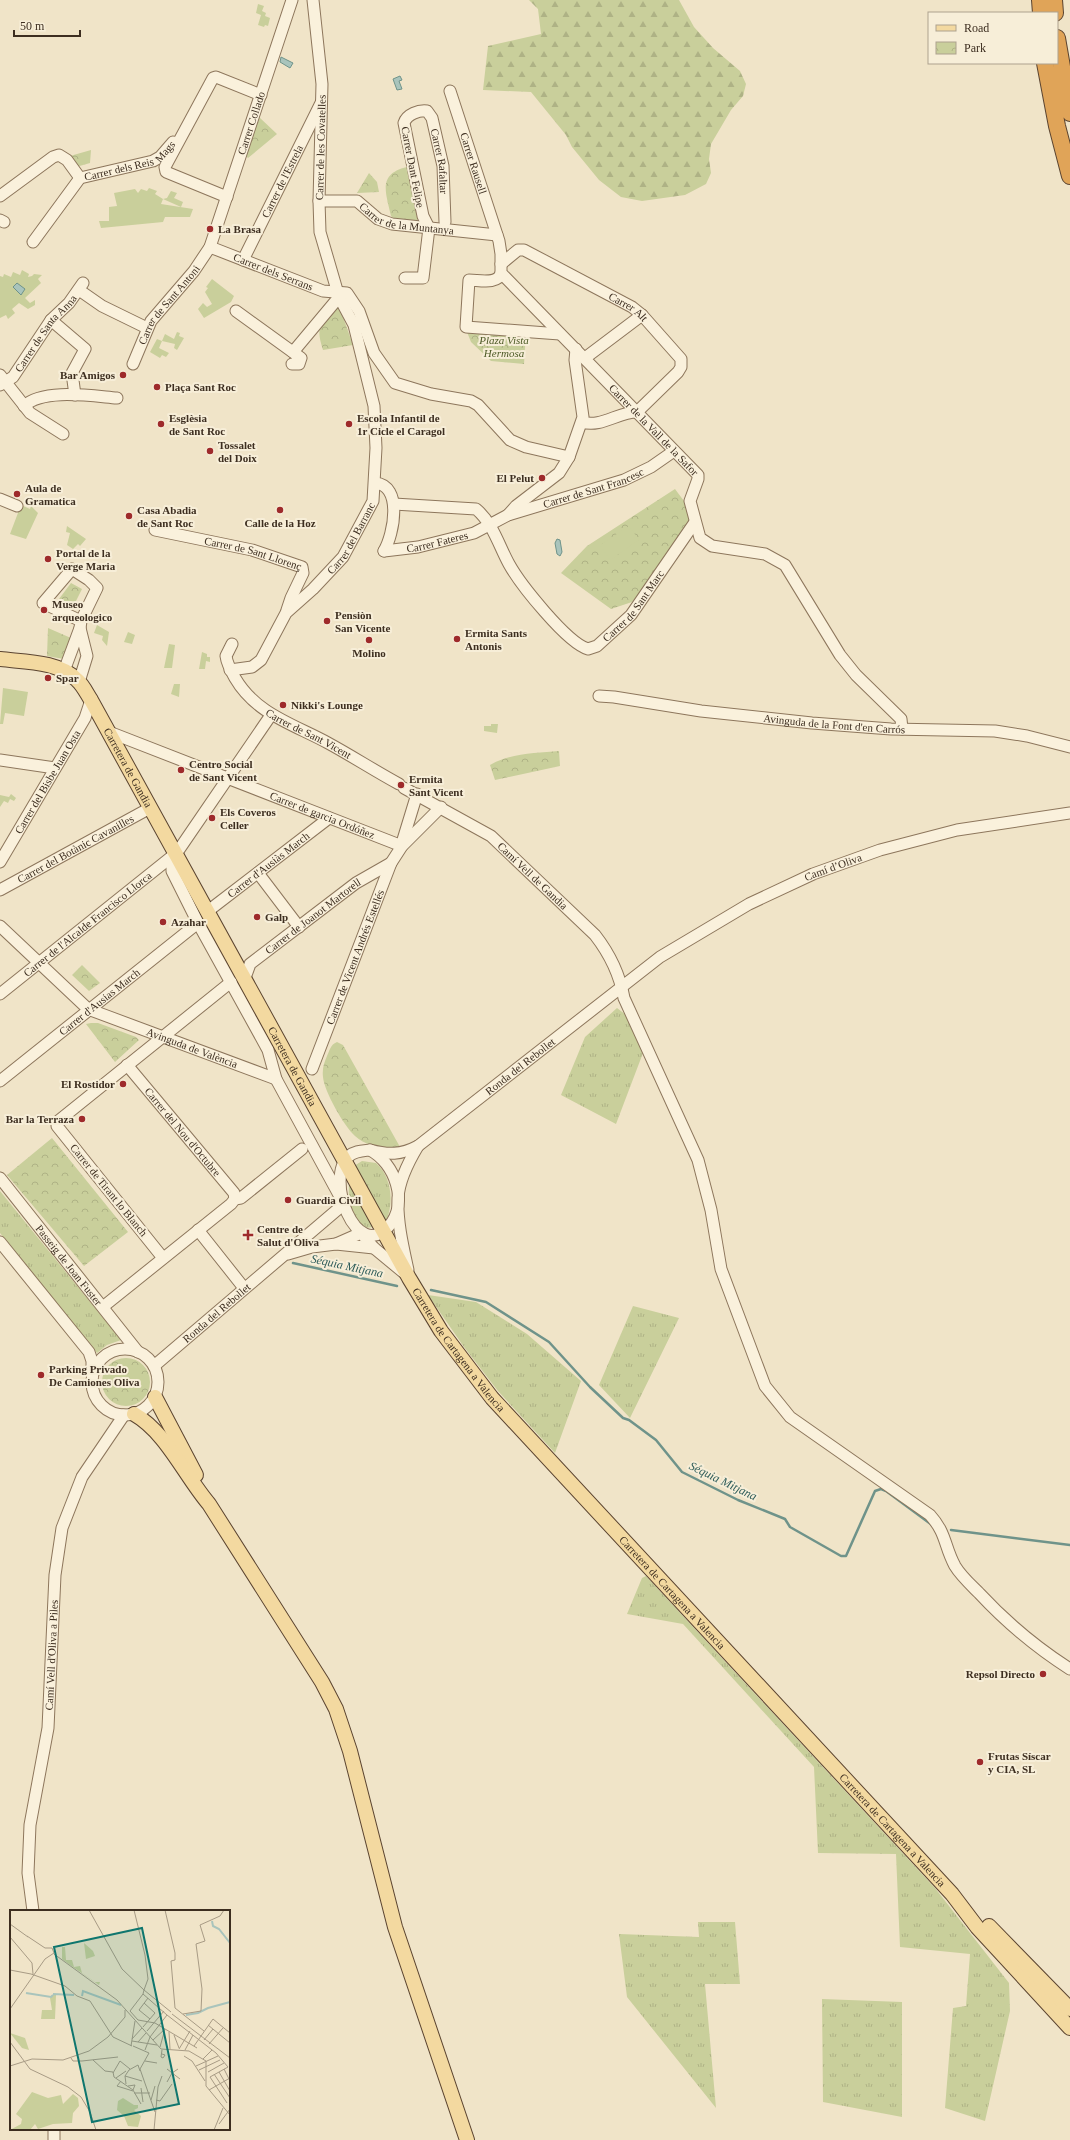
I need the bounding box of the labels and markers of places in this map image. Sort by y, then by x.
place label: La Brasa [218,223,262,235]
marker: La Brasa [205,224,215,234]
place label: Bar Amigos [60,369,116,381]
marker: Bar Amigos [118,370,128,380]
place label: Plaça Sant Roc [165,381,236,393]
marker: Plaça Sant Roc [152,382,162,392]
place label: Esglèsia de Sant Roc [169,412,225,437]
place label: Escola Infantil de 1r Cicle el Caragol [357,412,445,437]
marker: Esglèsia de Sant Roc [156,419,166,429]
marker: Escola Infantil de 1r Cicle el Caragol [344,419,354,429]
place label: Tossalet del Doix [218,439,257,464]
marker: Tossalet del Doix [205,446,215,456]
place label: El Pelut [496,472,534,484]
marker: El Pelut [537,473,547,483]
place label: Aula de Gramatica [25,482,76,507]
marker: Aula de Gramatica [12,489,22,499]
place label: Casa Abadia de Sant Roc [137,504,197,529]
marker: Calle de la Hoz [275,505,285,515]
marker: Casa Abadia de Sant Roc [124,511,134,521]
place label: Calle de la Hoz [244,517,316,529]
place label: Portal de la Verge Maria [56,547,116,572]
marker: Portal de la Verge Maria [43,554,53,564]
place label: Museo arqueologico [52,598,113,623]
marker: Museo arqueologico [39,605,49,615]
place label: Pensiòn San Vicente [335,609,390,634]
marker: Pensiòn San Vicente [322,616,332,626]
place label: Ermita Sants Antonis [465,627,528,652]
marker: Ermita Sants Antonis [452,634,462,644]
marker: Molino [364,635,374,645]
place label: Molino [352,647,386,659]
place label: Spar [56,672,79,684]
marker: Spar [43,673,53,683]
place label: Nikki's Lounge [291,699,363,711]
marker: Nikki's Lounge [278,700,288,710]
place label: Centro Social de Sant Vicent [189,758,257,783]
marker: Centro Social de Sant Vicent [176,765,186,775]
place label: Ermita Sant Vicent [409,773,463,798]
marker: Ermita Sant Vicent [396,780,406,790]
place label: Els Coveros Celler [220,806,276,831]
marker: Els Coveros Celler [207,813,217,823]
place label: Galp [265,911,288,923]
marker: Galp [252,912,262,922]
place label: Azahar [171,916,206,928]
marker: Azahar [158,917,168,927]
place label: El Rostidor [61,1078,115,1090]
marker: El Rostidor [118,1079,128,1089]
place label: Bar la Terraza [6,1113,75,1125]
marker: Bar la Terraza [77,1114,87,1124]
place label: Guardia Civil [296,1194,361,1206]
marker: Guardia Civil [283,1195,293,1205]
place label: Centre de Salut d'Oliva [257,1223,320,1248]
marker: Centre de Salut d'Oliva [242,1229,254,1241]
place label: Parking Privado De Camiones Oliva [49,1363,140,1388]
marker: Parking Privado De Camiones Oliva [36,1370,46,1380]
place label: Repsol Directo [966,1668,1035,1680]
marker: Repsol Directo [1038,1669,1048,1679]
place label: Frutas Síscar y CIA, SL [988,1750,1051,1775]
marker: Frutas Síscar y CIA, SL [975,1757,985,1767]

